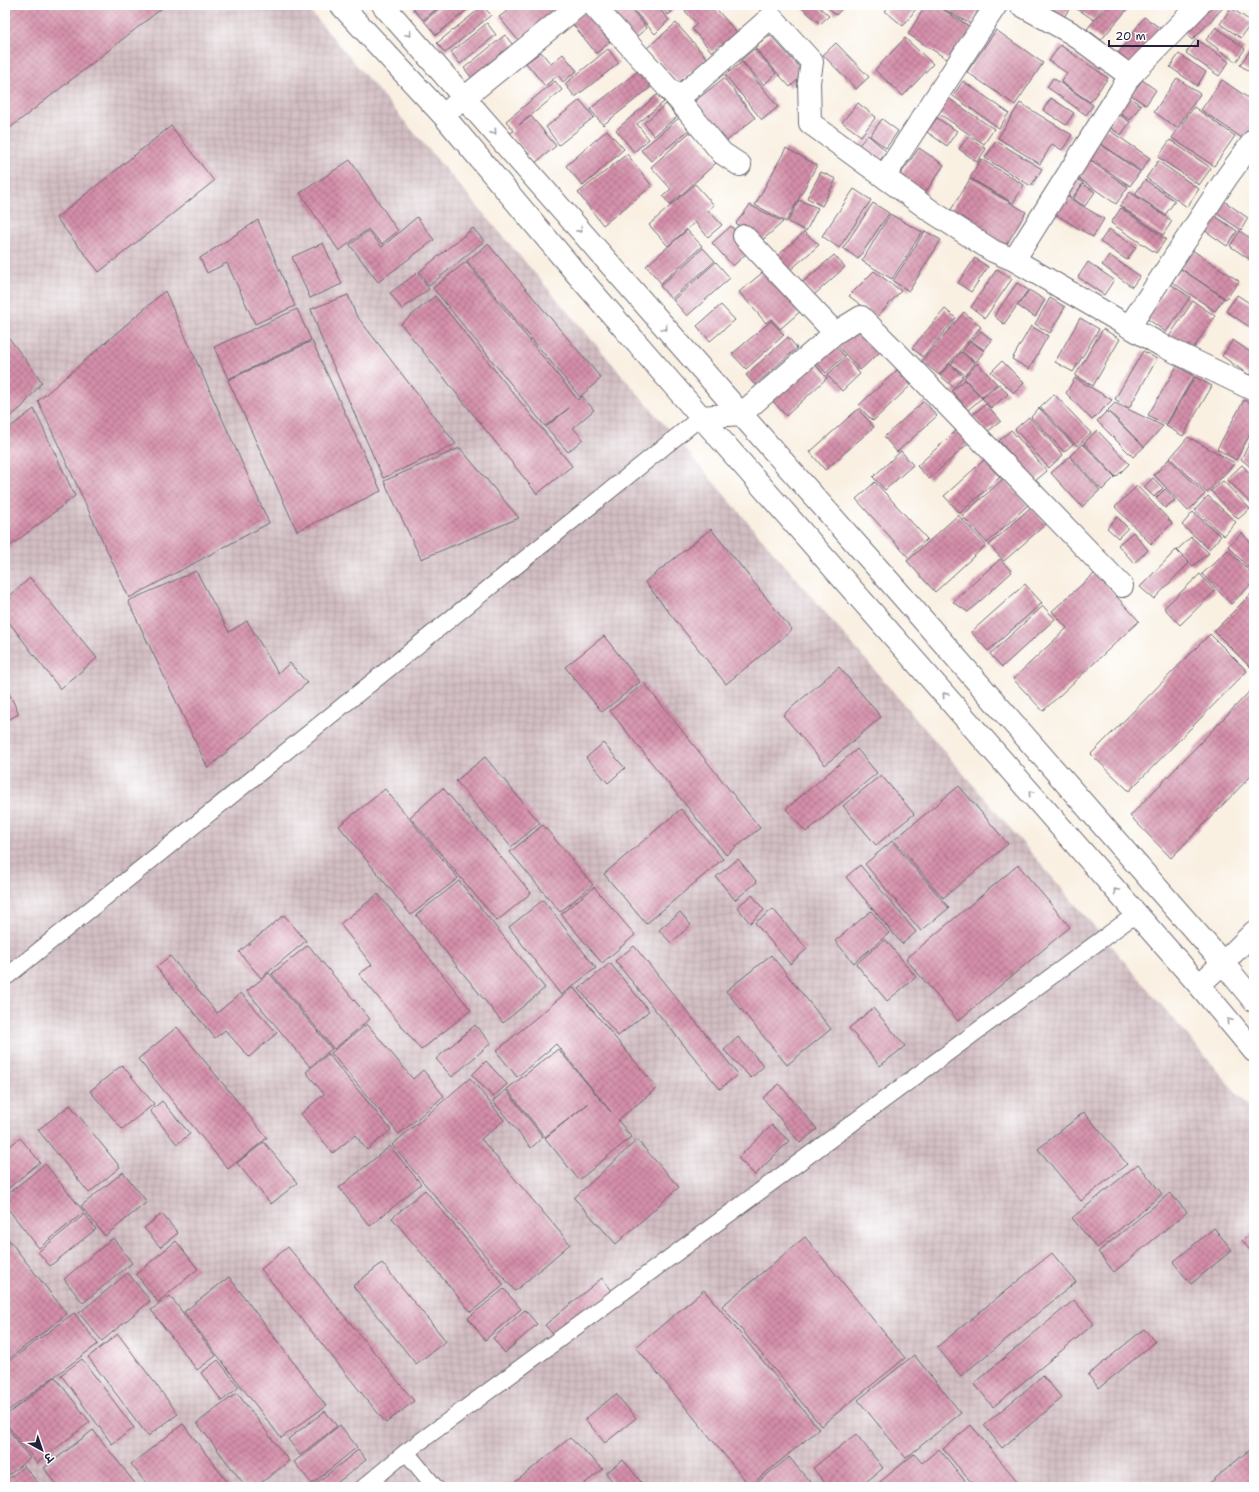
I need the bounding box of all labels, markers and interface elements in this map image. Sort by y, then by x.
scale bar [1109,22,1198,48]
text: 20 m [1115,28,1146,44]
one-way arrow [404,30,411,37]
one-way arrow [490,128,497,135]
one-way arrow [575,225,582,233]
one-way arrow [661,323,668,331]
one-way arrow [943,693,950,700]
one-way arrow [1028,791,1035,798]
one-way arrow [1114,888,1121,896]
one-way arrow [1227,1018,1234,1026]
north arrow [22,1430,62,1470]
text: उ [39,1449,57,1466]

